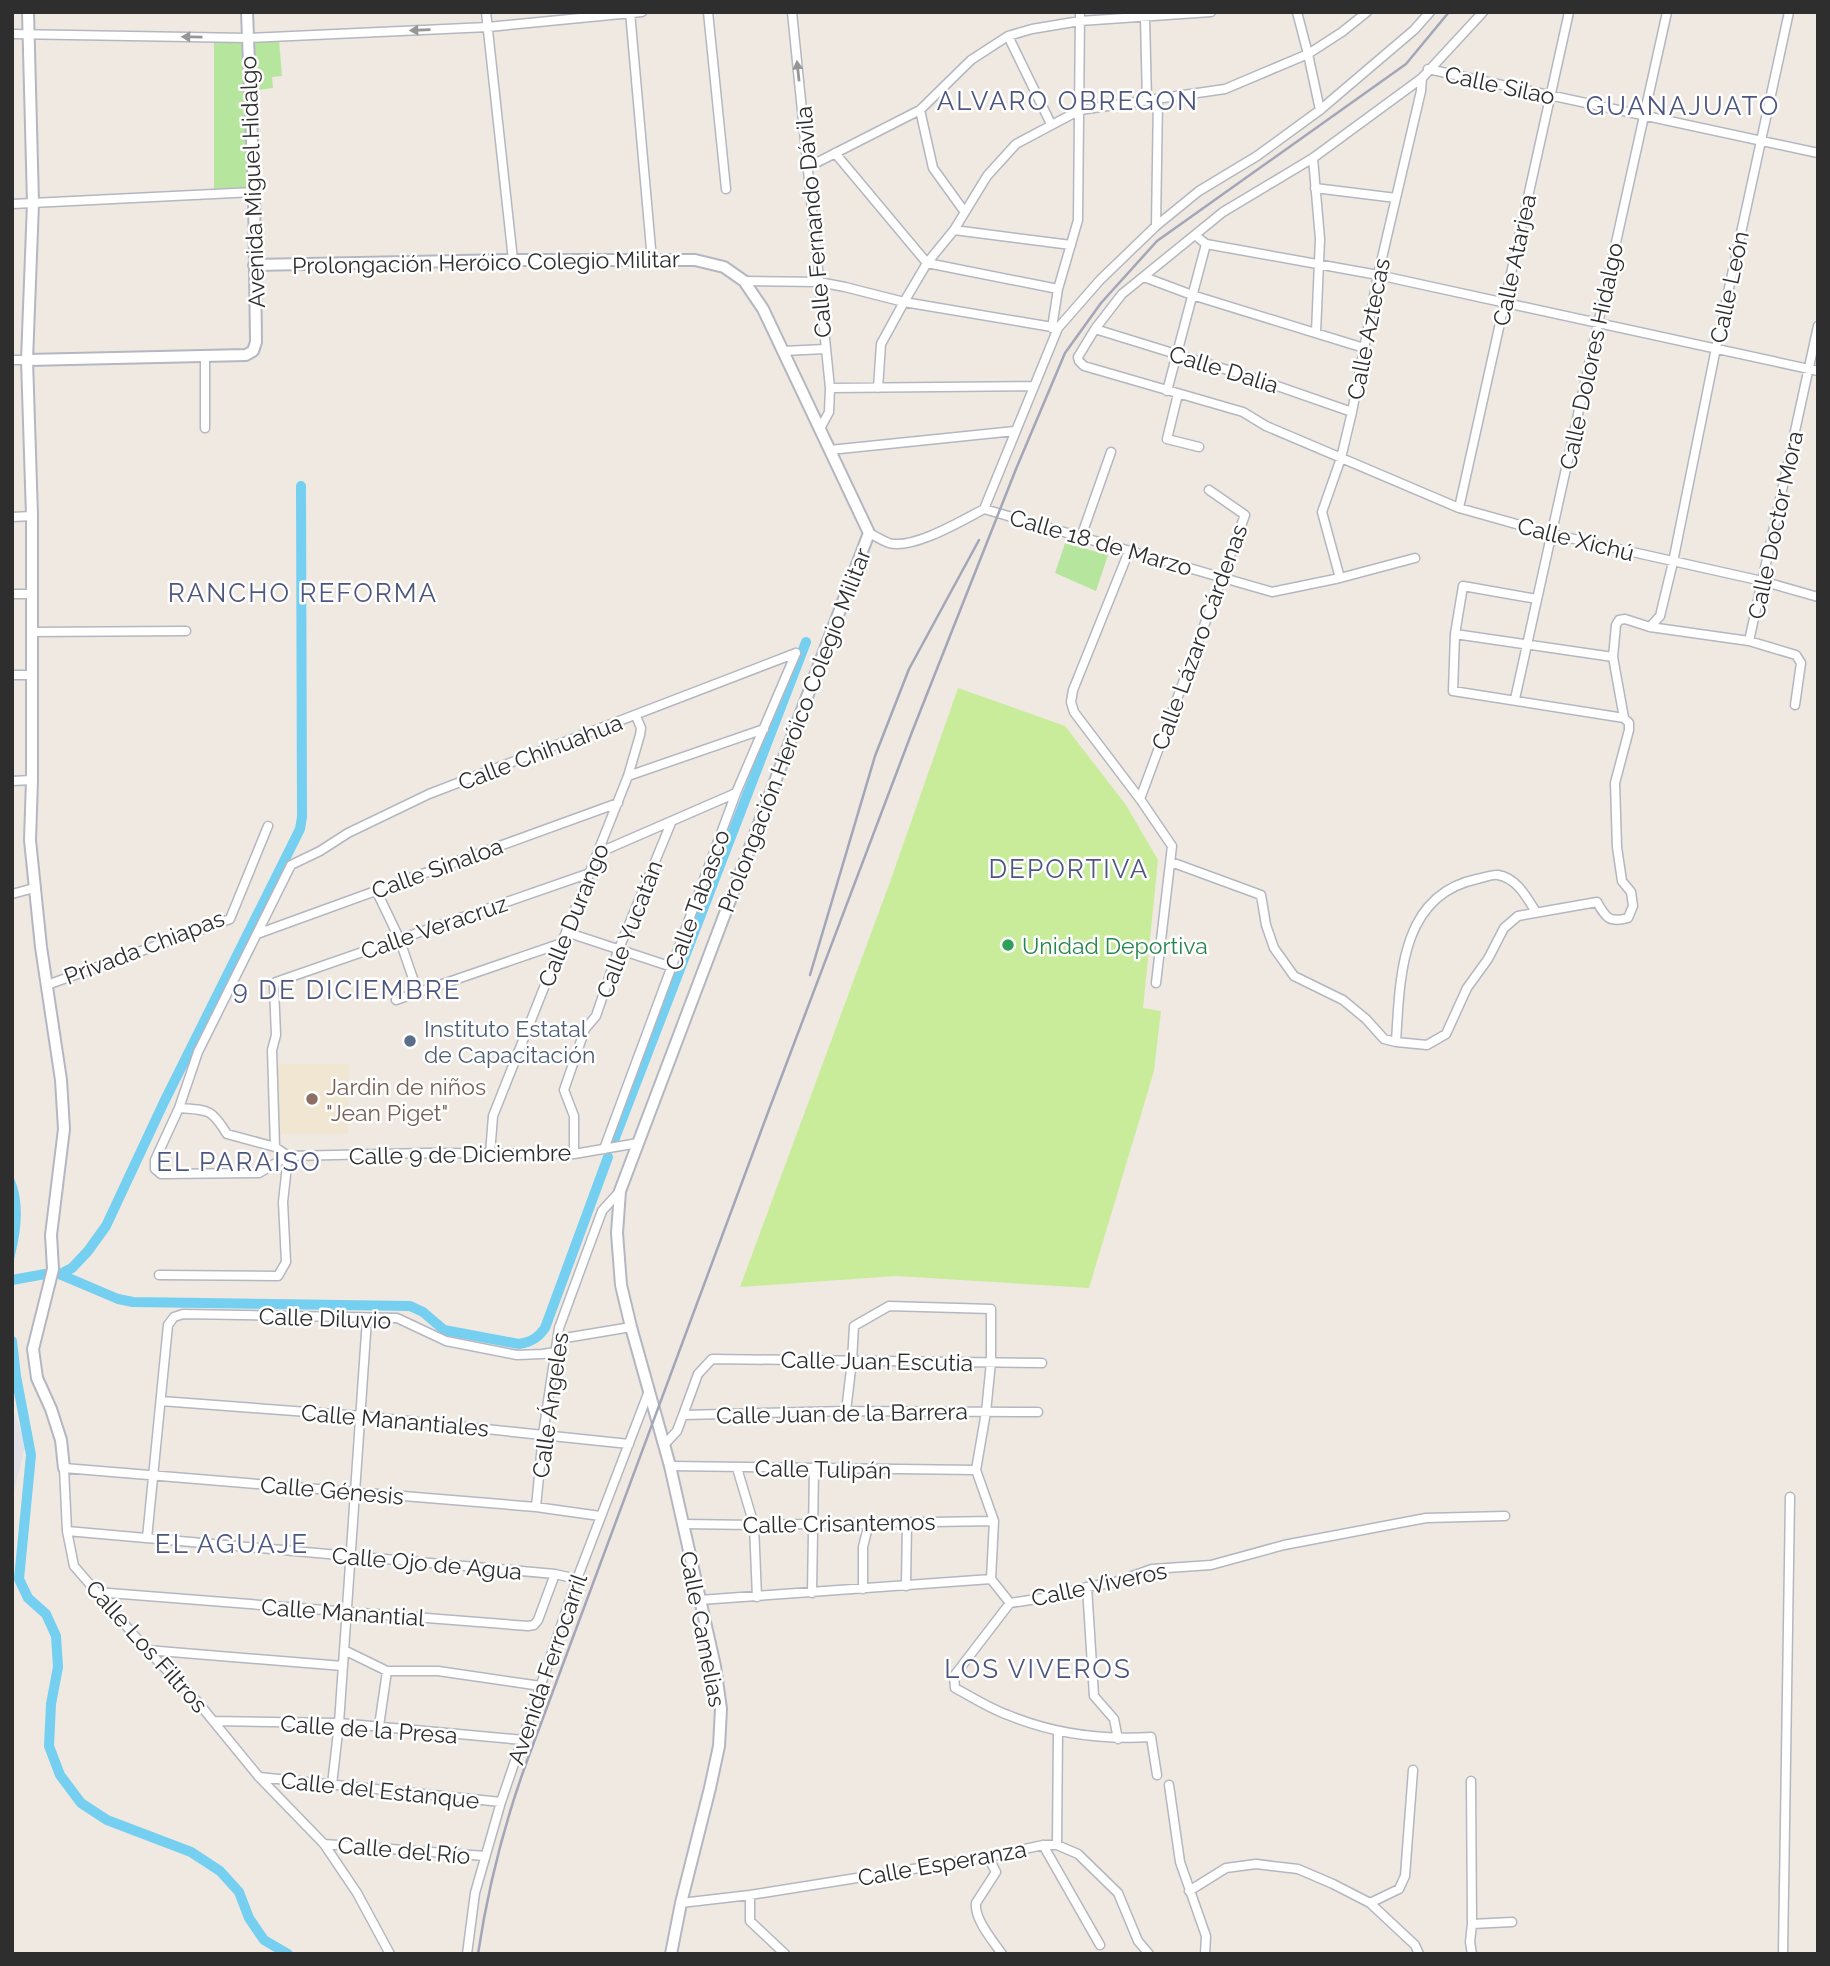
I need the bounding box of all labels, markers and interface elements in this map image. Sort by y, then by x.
one-way arrow [408,25,430,36]
one-way arrow [181,31,203,43]
street label: Avenida Miguel Hidalgo [234,55,270,309]
one-way arrow [792,60,803,82]
street label: Calle Silao [1443,60,1557,110]
district label: ALVARO OBREGON [937,86,1199,116]
district label: GUANAJUATO [1586,91,1780,121]
street label: Calle Fernando Dávila [789,105,837,339]
street label: Calle Atarjea [1487,192,1541,328]
street label: Calle León [1704,228,1754,346]
street label: Calle Dolores Hidalgo [1554,240,1628,472]
street label: Prolongación Heróico Colegio Militar [292,245,680,279]
street label: Calle Aztecas [1341,256,1395,402]
street label: Calle Dalia [1166,340,1282,398]
street label: Calle Doctor Mora [1742,428,1808,622]
street label: Calle 18 de Marzo [1007,503,1195,581]
street label: Calle Xichú [1515,511,1637,567]
street label: Calle Lázaro Cárdenas [1146,520,1252,754]
street label: Prolongación Heróico Colegio Militar [712,544,876,916]
district label: RANCHO REFORMA [168,578,438,608]
street label: Calle Chihuahua [454,708,626,796]
street label: Calle Tabasco [659,826,735,974]
street label: Calle Sinaloa [368,832,506,904]
street label: Calle Durango [532,839,614,991]
district label: DEPORTIVA [989,854,1149,884]
street label: Calle Yucatán [590,856,668,1002]
street label: Calle Veracruz [357,889,511,965]
street label: Privada Chiapas [60,904,228,990]
place label: Unidad Deportiva [1022,932,1208,959]
marker: Unidad Deportiva [1000,937,1016,953]
district label: 9 DE DICIEMBRE [232,975,462,1005]
place label: Instituto Estatal de Capacitación [424,1015,595,1068]
marker: Instituto Estatal de Capacitación [402,1033,418,1049]
place label: Jardin de niños "Jean Piget" [326,1073,486,1126]
marker: Jardin de niños "Jean Piget" [304,1091,320,1107]
street label: Calle 9 de Diciembre [349,1139,571,1169]
district label: EL PARAISO [156,1147,322,1177]
street label: Calle Diluvio [258,1302,392,1334]
street label: Calle Ángeles [526,1330,574,1480]
street label: Calle Juan Escutia [780,1346,974,1376]
street label: Calle Juan de la Barrera [716,1397,968,1429]
street label: Calle Manantiales [300,1398,490,1442]
street label: Calle Tulipán [754,1454,892,1484]
street label: Calle Génesis [259,1470,405,1510]
street label: Calle Crisantemos [742,1508,936,1538]
district label: EL AGUAJE [155,1529,309,1559]
street label: Calle Ojo de Agua [331,1541,523,1585]
street label: Calle Camelias [675,1549,731,1709]
street label: Calle Viveros [1029,1556,1169,1612]
street label: Avenida Ferrocarril [502,1570,592,1768]
street label: Calle Los Filtros [80,1574,214,1718]
street label: Calle Manantial [260,1593,426,1631]
district label: LOS VIVEROS [944,1654,1132,1684]
street label: Calle de la Presa [279,1709,459,1749]
street label: Calle del Estanque [279,1766,481,1814]
street label: Calle del Río [337,1831,471,1869]
street label: Calle Esperanza [856,1835,1028,1891]

